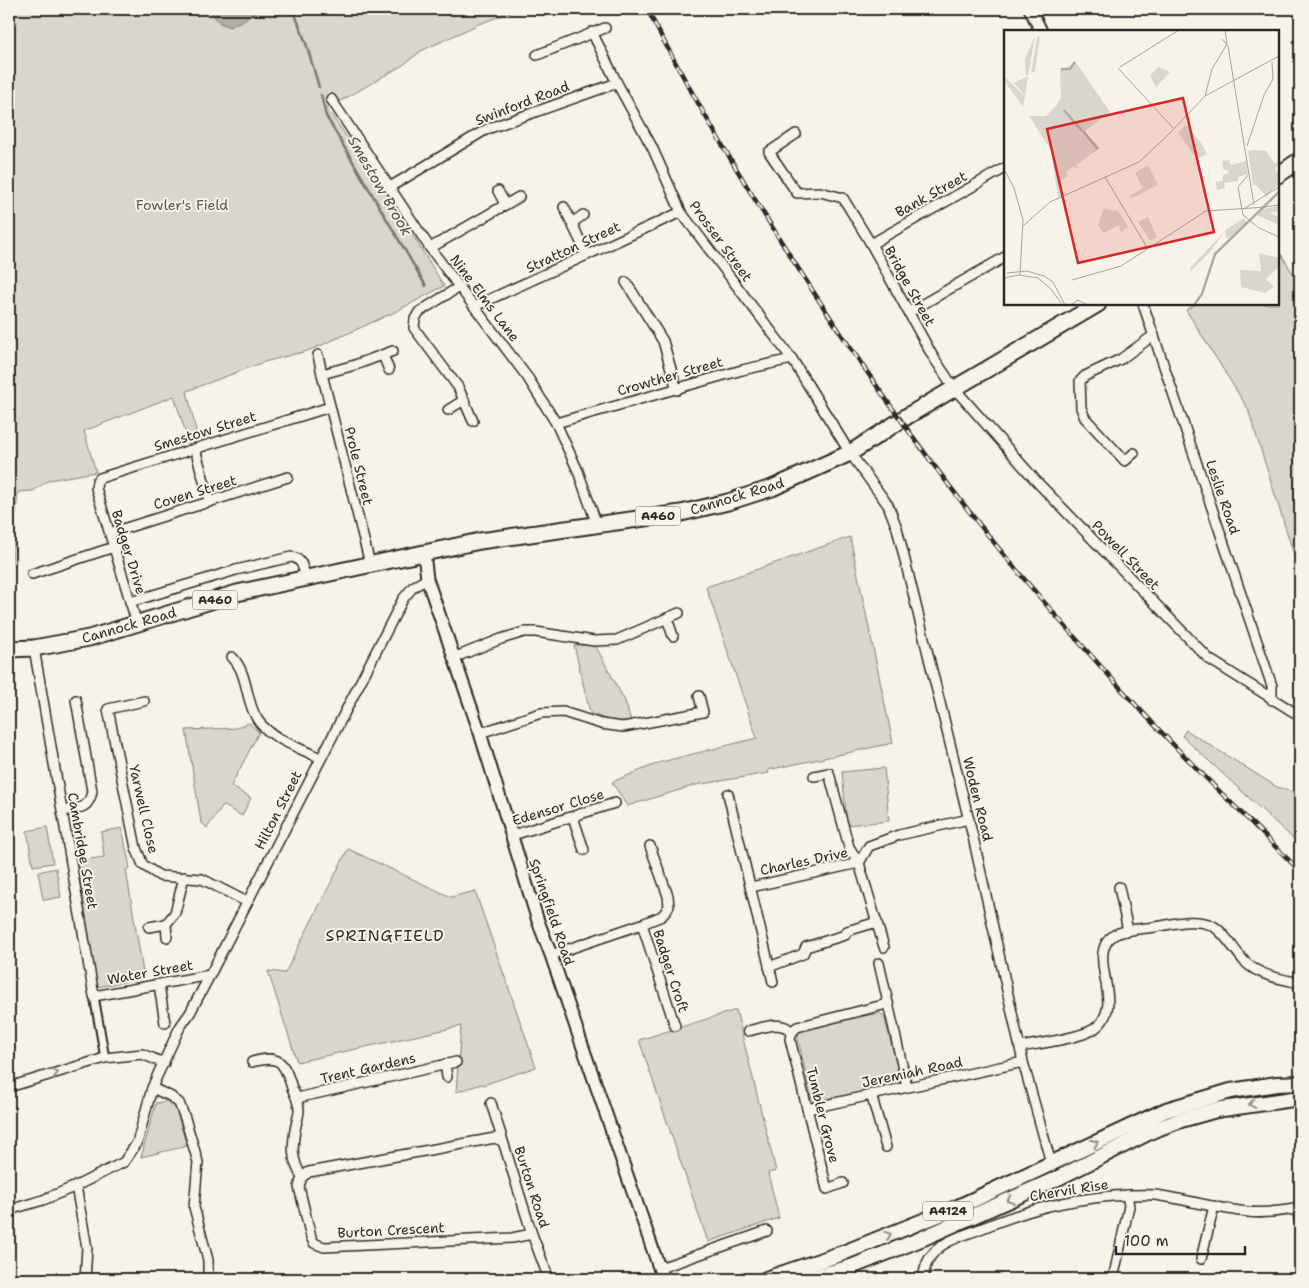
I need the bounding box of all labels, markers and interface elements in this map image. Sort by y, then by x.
inset map [1004,30,1279,305]
street label: Swinford Road [472,77,572,129]
water label: Smestow Brook [343,132,417,240]
street label: Bank Street [892,167,970,221]
park label: Fowler's Field [136,196,228,214]
street label: Prosser Street [686,197,756,285]
street label: Stratton Street [523,217,623,277]
street label: Bridge Street [881,243,939,329]
street label: Nine Elms Lane [446,251,524,345]
street label: Crowther Street [615,352,725,400]
street label: Smestow Street [152,407,258,455]
street label: Prole Street [341,425,377,507]
street label: Leslie Road [1202,457,1244,537]
street label: Coven Street [151,471,239,513]
street label: Cannock Road [688,473,786,519]
road number: A460 [636,506,680,526]
street label: Badger Drive [108,508,150,596]
street label: Powell Street [1088,516,1164,594]
road number: A460 [192,590,238,610]
street label: Cannock Road [80,603,178,647]
street label: Woden Road [959,755,997,843]
street label: Yarwell Close [125,763,163,855]
street label: Hilton Street [250,767,306,853]
street label: Edensor Close [510,784,606,830]
street label: Cambridge Street [64,791,102,911]
street label: Charles Drive [758,843,850,879]
street label: Springfield Road [525,856,579,968]
district label: SPRINGFIELD [326,925,444,946]
street label: Badger Croft [649,927,693,1015]
street label: Water Street [105,956,195,988]
street label: Trent Gardens [318,1048,418,1088]
street label: Jeremiah Road [860,1053,964,1091]
street label: Tumbler Grove [802,1065,844,1165]
one-way arrow [51,1068,59,1078]
one-way arrow [1248,1099,1256,1109]
one-way arrow [1090,1139,1099,1149]
street label: Burton Road [510,1144,554,1230]
street label: Chervil Rise [1028,1175,1110,1205]
one-way arrow [1006,1193,1015,1204]
road number: A4124 [923,1202,973,1220]
street label: Burton Crescent [337,1218,445,1242]
scale bar [1116,1223,1245,1255]
one-way arrow [884,1231,892,1241]
text: 100 m [1124,1231,1169,1251]

